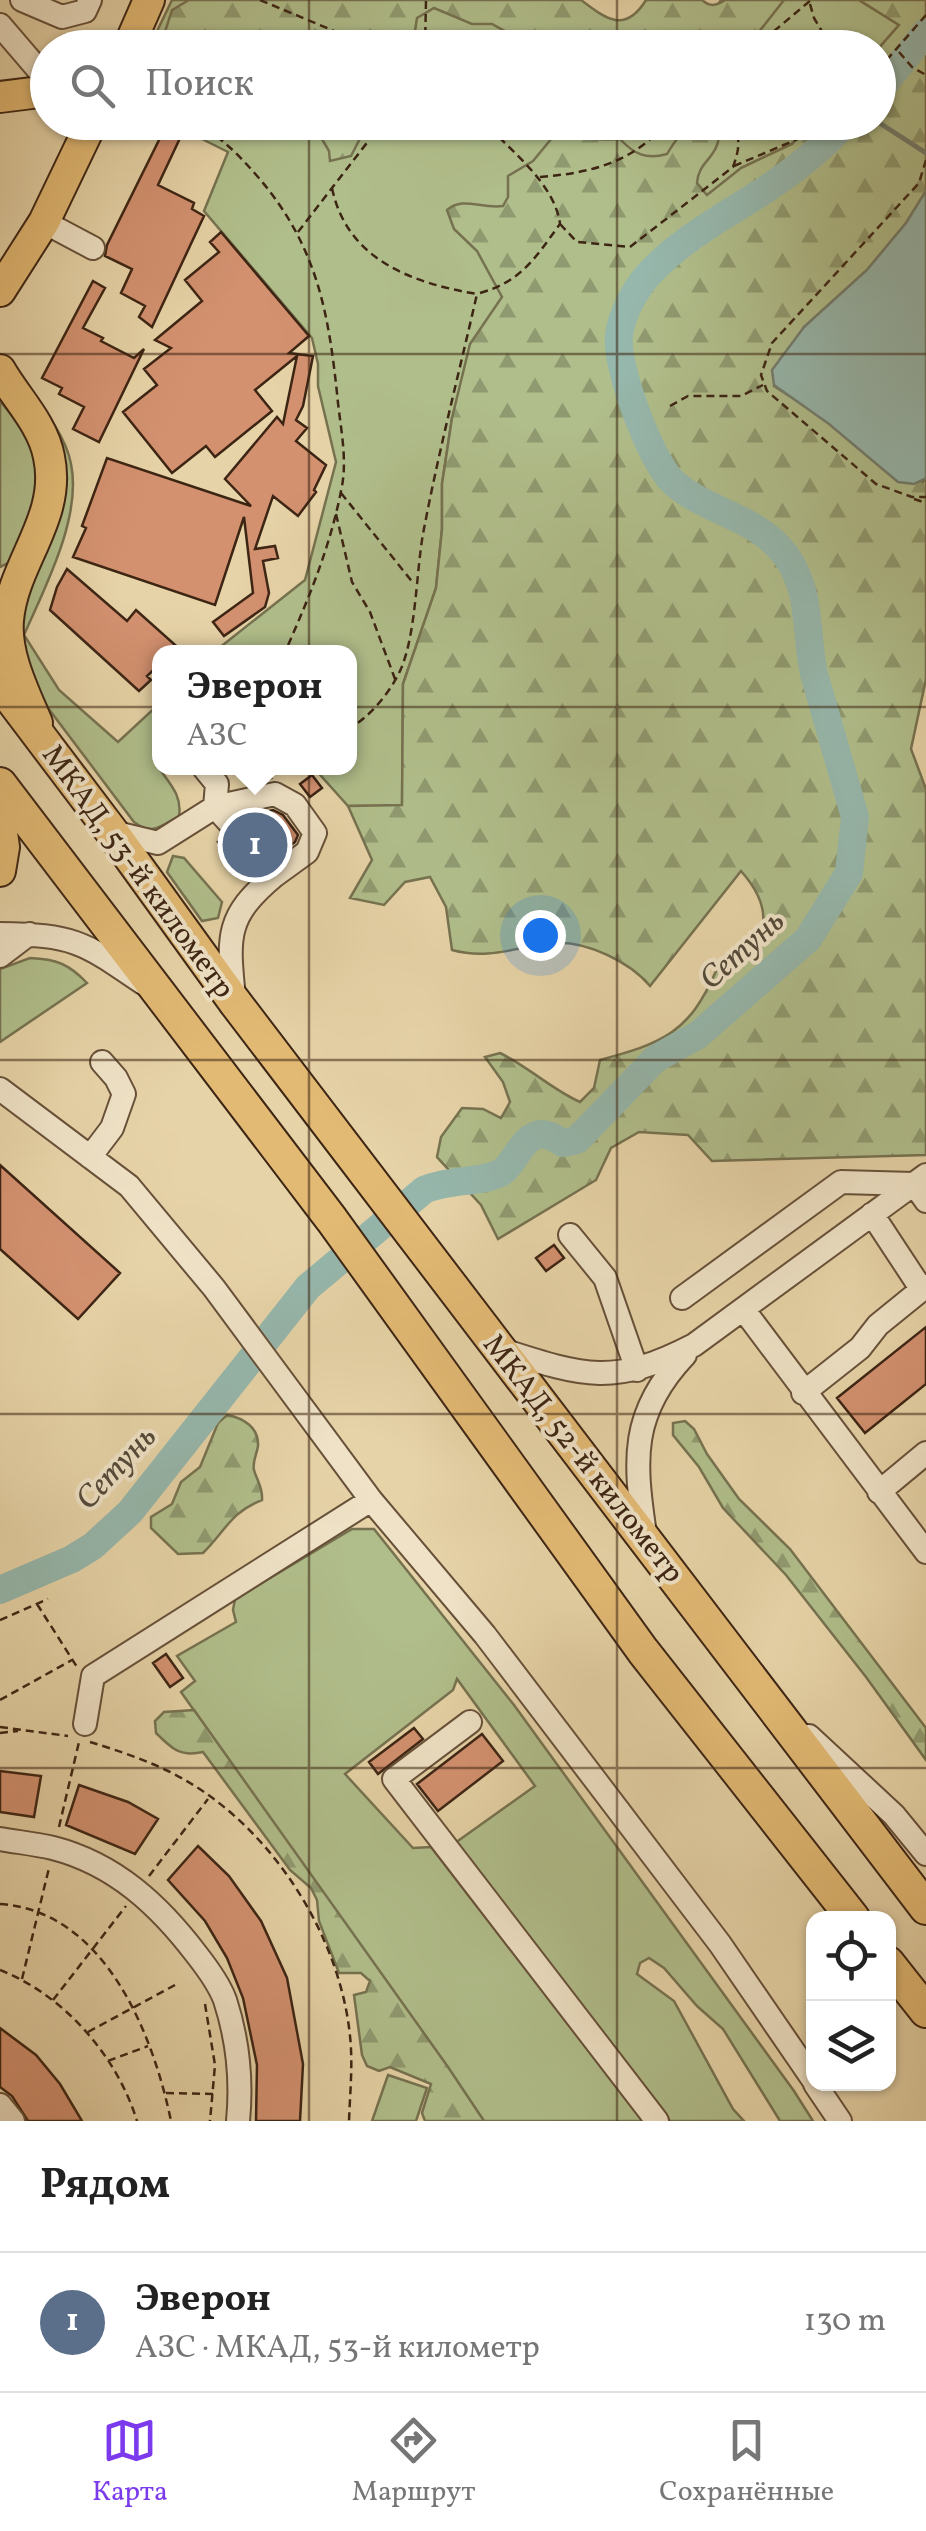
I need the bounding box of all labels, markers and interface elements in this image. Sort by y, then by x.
search box [30,30,896,140]
icon: search [65,58,120,113]
text: Поиск [145,59,254,112]
popup [152,645,357,775]
text: Эверон [187,662,322,715]
text: АЗС [187,715,248,759]
street label: МКАД, 53-й километр [31,737,244,1008]
pin: 1 [222,808,288,882]
water label: Сетунь [691,901,795,1001]
your location [515,910,566,961]
street label: МКАД, 52-й километр [472,1326,693,1592]
water label: Сетунь [67,1417,168,1521]
map controls [806,1911,896,2091]
button: locate [806,1911,896,2001]
button: layers [806,2001,896,2091]
text: Рядом [40,2157,170,2216]
text: Эверон [135,2274,271,2327]
text: 1 [66,2300,79,2344]
text: 130 m [804,2300,886,2344]
text: АЗС · МКАД, 53-й километр [135,2327,540,2371]
tab: Карта [92,2413,168,2512]
tab: Маршрут [352,2413,475,2512]
tab: Сохранённые [659,2413,834,2512]

